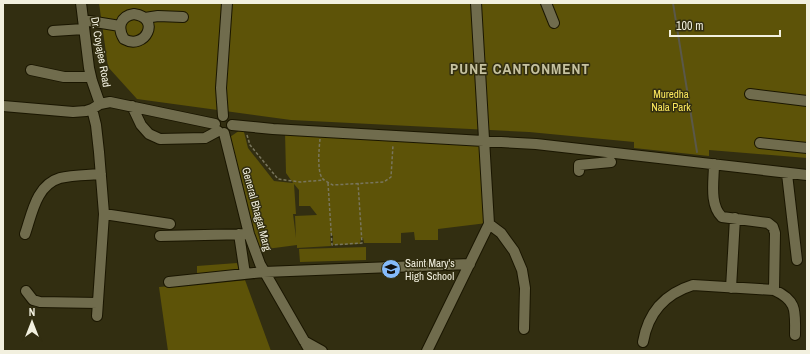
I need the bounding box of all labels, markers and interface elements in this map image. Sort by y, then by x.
scale bar [670,12,780,38]
street label: Dr. Coyajee Road [88,16,114,88]
text: 100 m [676,18,703,34]
district label: PUNE CANTONMENT [450,58,590,79]
park label: Muredha Nala Park [651,87,691,114]
street label: General Bhagat Marg [239,166,275,252]
place label: Saint Mary's High School [405,256,455,283]
school or university icon: Saint Mary's High School [380,258,402,280]
north arrow [12,302,52,342]
text: N [29,305,35,319]

